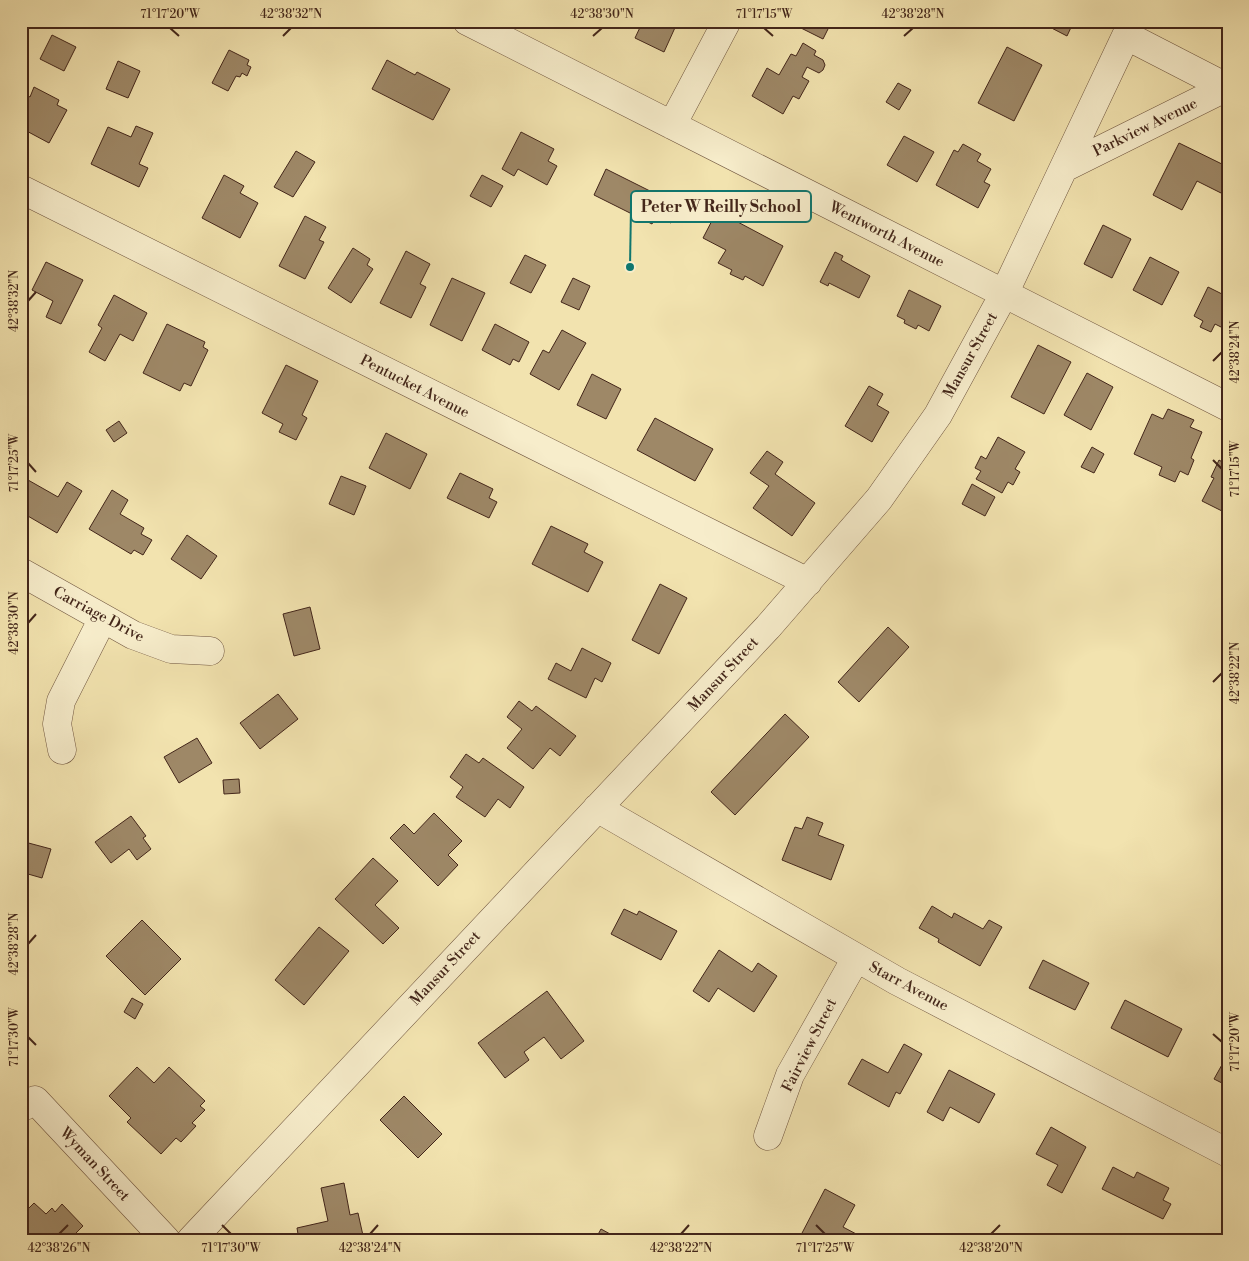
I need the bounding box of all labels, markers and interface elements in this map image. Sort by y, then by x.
text: 71°17'20"W [140,7,201,22]
text: 42°38'32"N [260,7,322,22]
text: 42°38'30"N [570,7,634,22]
text: 71°17'15"W [736,7,793,22]
text: 42°38'28"N [882,7,945,22]
street label: Parkview Avenue [1090,94,1201,161]
callout: Peter W Reilly School [631,191,811,222]
text: Peter W Reilly School [641,197,802,217]
street label: Wentworth Avenue [825,197,948,272]
text: 42°38'32"N [7,270,22,332]
street label: Mansur Street [939,308,1002,401]
text: 42°38'24"N [1228,321,1243,383]
street label: Pentucket Avenue [357,351,473,422]
text: 71°17'25"W [7,433,22,492]
text: 71°17'15"W [1228,440,1243,497]
street label: Carriage Drive [50,582,148,646]
text: 42°38'30"N [7,591,22,655]
street label: Mansur Street [684,633,763,716]
text: 42°38'22"N [1228,642,1243,704]
text: 42°38'28"N [7,912,22,975]
street label: Mansur Street [406,927,485,1010]
street label: Starr Avenue [866,958,952,1015]
street label: Fairview Street [778,995,842,1095]
text: 71°17'30"W [7,1006,22,1067]
text: 71°17'20"W [1228,1011,1243,1072]
street label: Wyman Street [55,1123,134,1206]
text: 42°38'26"N [28,1241,90,1256]
text: 71°17'30"W [201,1241,262,1256]
text: 42°38'24"N [339,1241,401,1256]
text: 42°38'22"N [650,1241,712,1256]
text: 71°17'25"W [796,1241,855,1256]
text: 42°38'20"N [959,1241,1023,1256]

